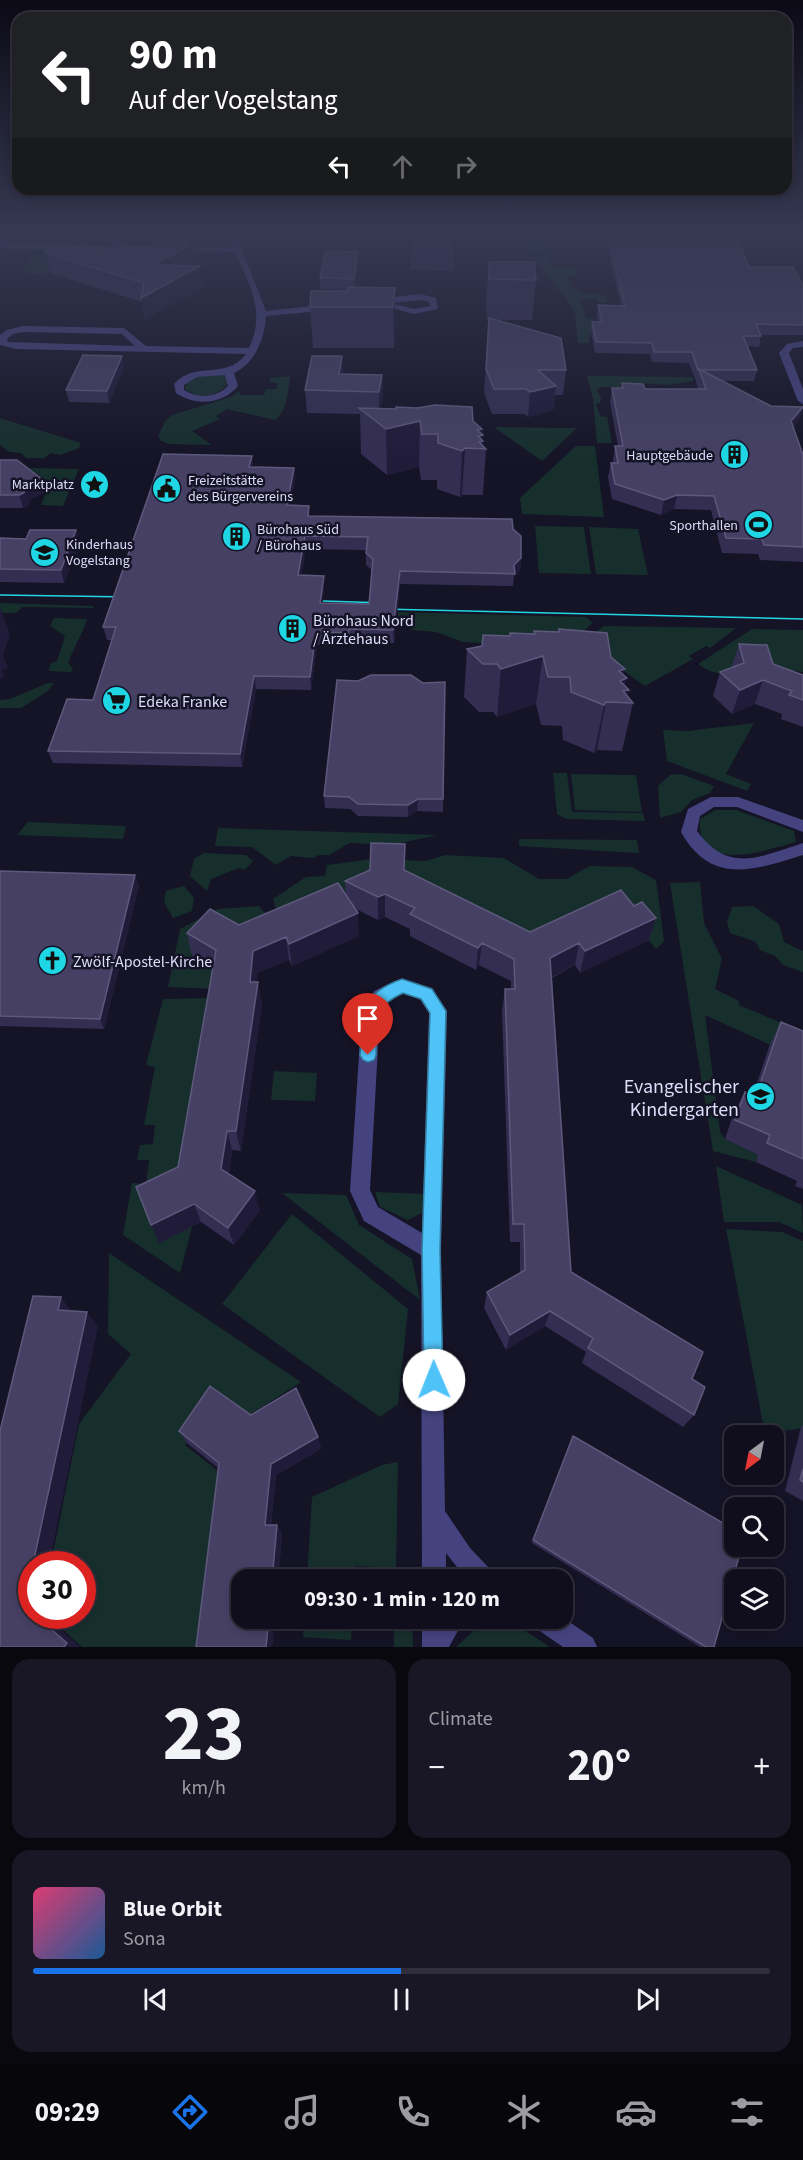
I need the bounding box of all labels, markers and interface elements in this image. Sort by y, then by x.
text: 90 m [129,25,218,85]
icon: left [30,36,108,114]
text: Auf der Vogelstang [129,81,338,120]
icon: left [323,150,356,183]
icon: ahead [386,150,419,183]
icon: right [449,150,482,183]
building icon: Hauptgebäude [718,439,750,471]
place label: Hauptgebäude [626,446,713,466]
place icon: Marktplatz [79,468,111,500]
place label: Freizeitstätte des Bürgervereins [188,471,293,507]
public building icon: Freizeitstätte des Bürgervereins [151,472,183,504]
place label: Marktplatz [12,475,74,495]
sports icon: Sporthallen [743,509,775,541]
place label: Sporthallen [669,516,738,536]
place label: Bürohaus Süd / Bürohaus [257,520,339,556]
building icon: Bürohaus Süd / Bürohaus [220,521,252,553]
place label: Kinderhaus Vogelstang [66,535,133,571]
school or university icon: Kinderhaus Vogelstang [29,536,61,568]
place label: Bürohaus Nord / Ärztehaus [313,610,414,650]
building icon: Bürohaus Nord / Ärztehaus [276,613,308,645]
supermarket icon: Edeka Franke [101,685,133,717]
place label: Edeka Franke [138,691,227,713]
church icon: Zwölf-Apostel-Kirche [36,945,68,977]
place label: Zwölf-Apostel-Kirche [73,951,212,973]
pin [342,993,393,1055]
icon: arrive [351,1002,384,1035]
place label: Evangelischer Kindergarten [624,1073,739,1124]
school or university icon: Evangelischer Kindergarten [744,1081,776,1113]
position arrow [402,1348,466,1412]
north arrow [724,1425,784,1485]
map controls [724,1425,784,1629]
button: search [724,1497,784,1557]
speed limit sign: 30 [18,1551,96,1629]
button: layers [724,1569,784,1629]
text: 09:30 · 1 min · 120 m [304,1583,500,1615]
text: 23 [163,1679,245,1790]
text: Climate [429,1705,493,1733]
text: 20° [567,1734,631,1798]
text: − [429,1744,445,1791]
text: + [754,1744,770,1791]
text: km/h [182,1774,226,1802]
text: Blue Orbit [123,1893,222,1925]
text: Sona [123,1925,166,1953]
icon: previous [139,1983,172,2016]
icon: pause [385,1983,418,2016]
icon: next [631,1983,664,2016]
icon: directions [169,2091,211,2133]
icon: music [281,2091,323,2133]
icon: phone [392,2091,434,2133]
icon: climate [503,2091,545,2133]
icon: car [615,2091,657,2133]
icon: filters [726,2091,768,2133]
text: 09:29 [35,2093,100,2132]

